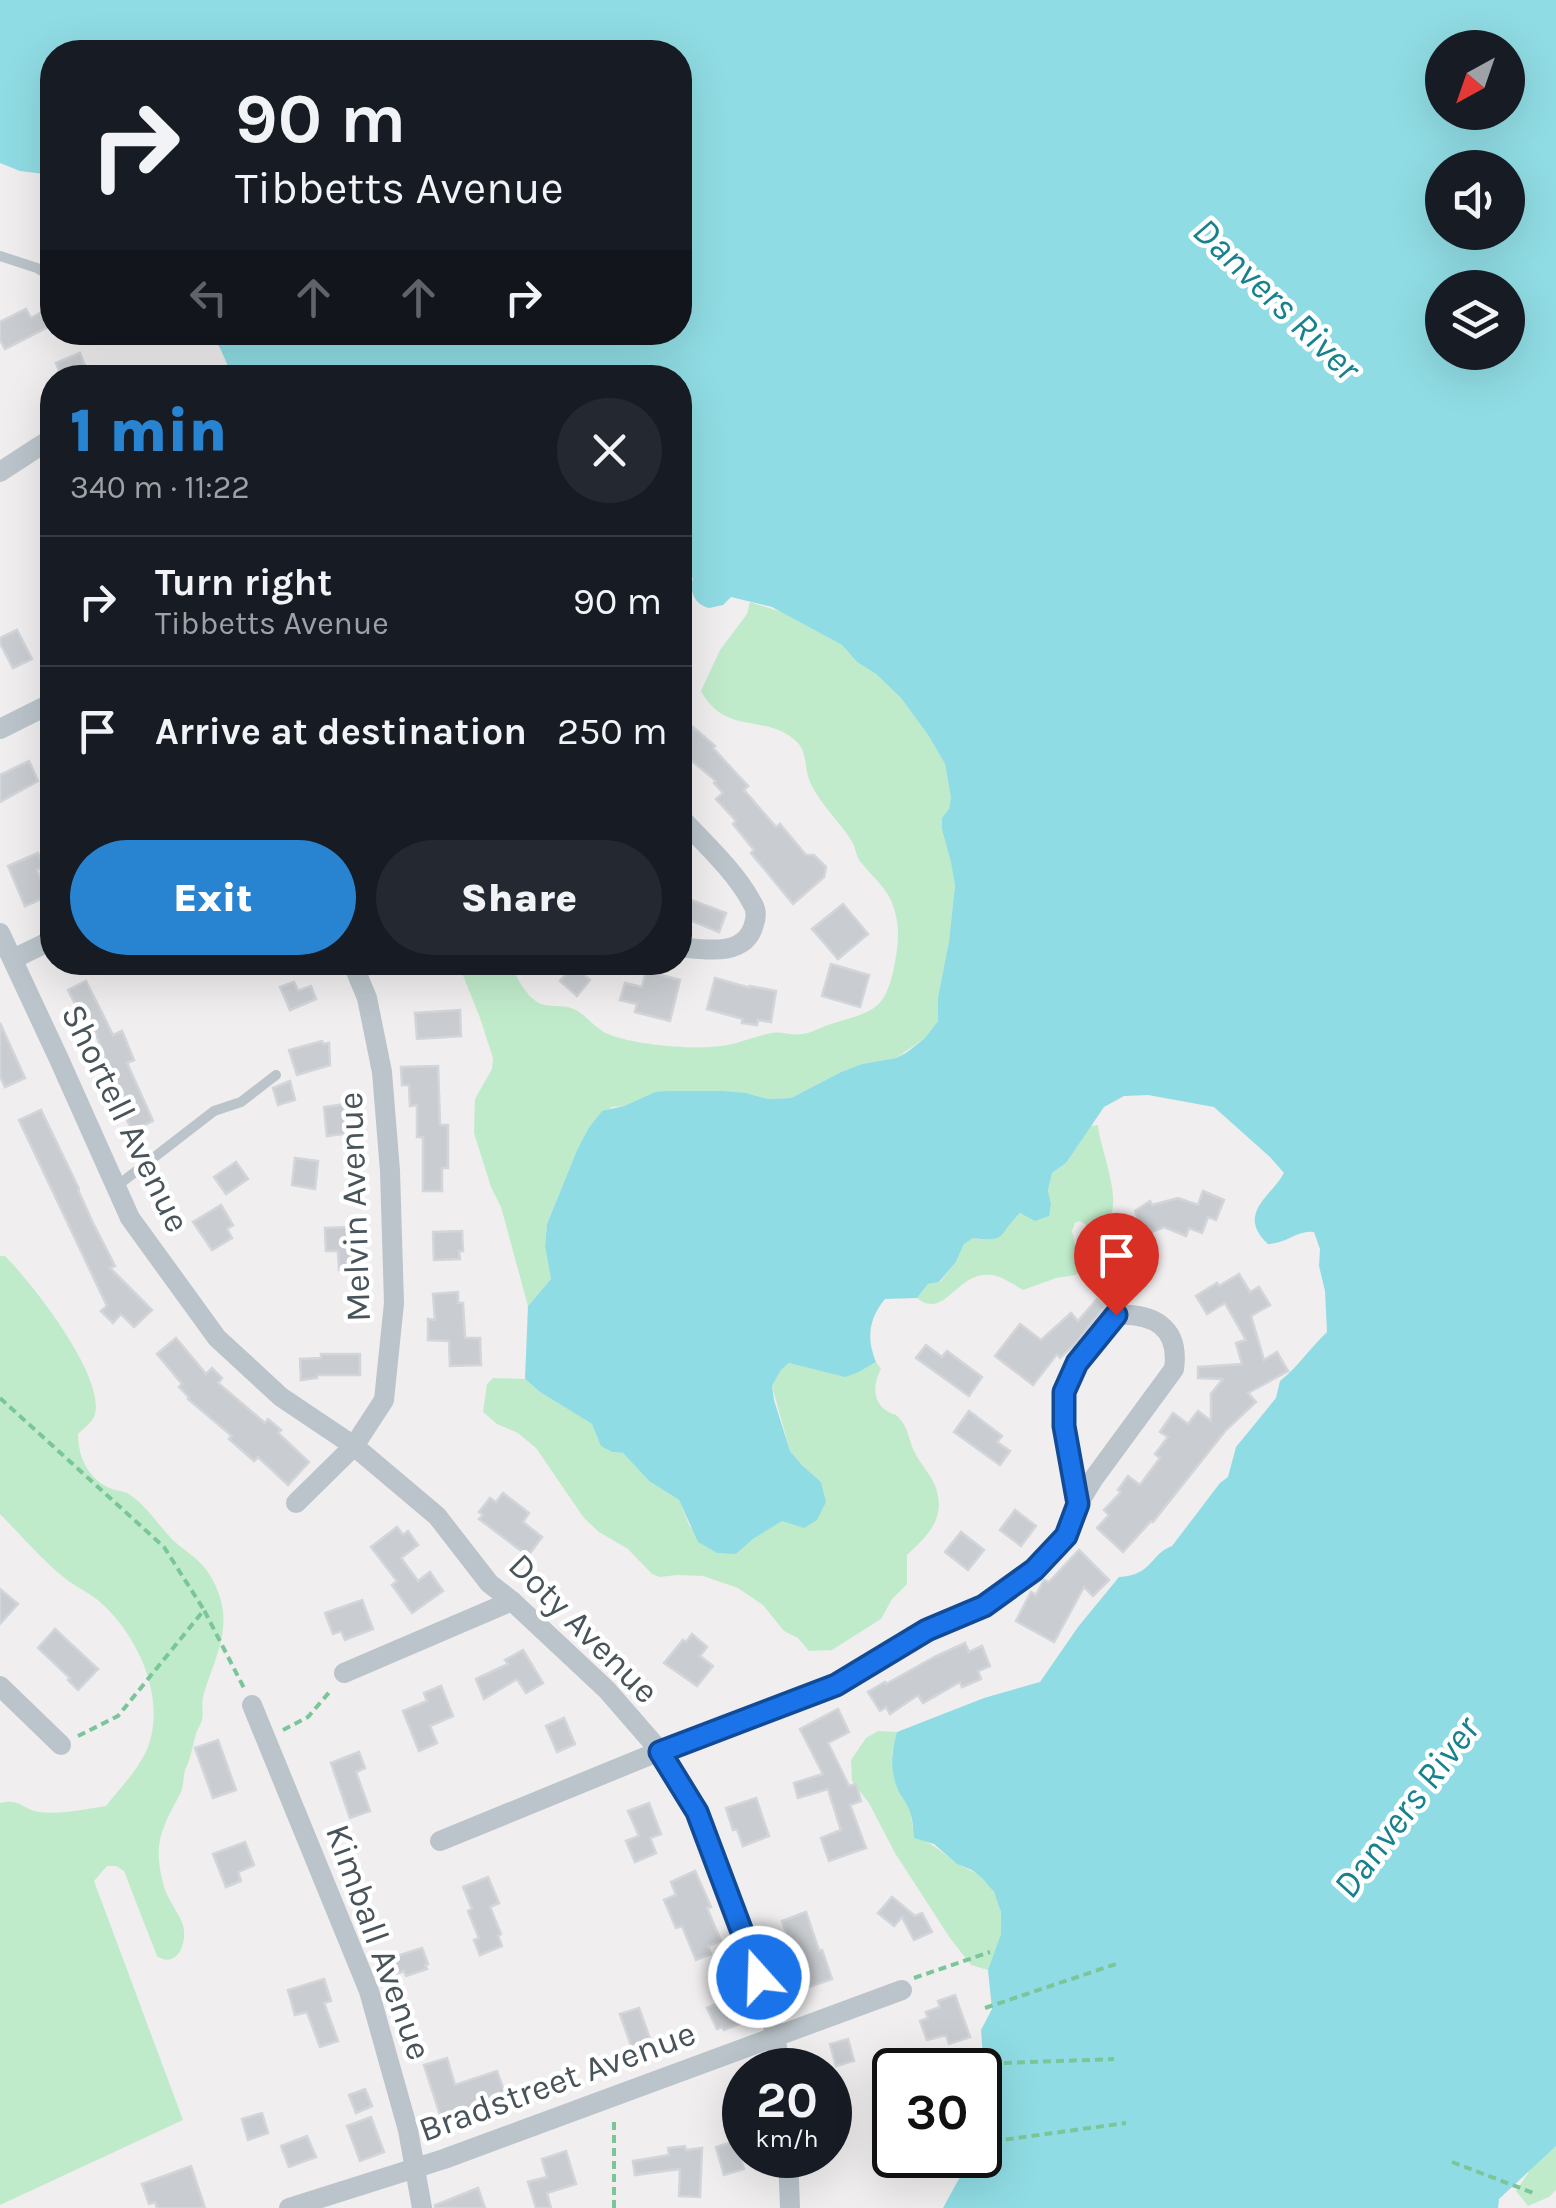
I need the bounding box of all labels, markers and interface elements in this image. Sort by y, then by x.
north arrow [1425,30,1525,130]
map controls [1425,30,1525,370]
text: 90 m [235,78,406,160]
icon: right [70,80,200,210]
button: sound [1425,150,1525,250]
text: Tibbetts Avenue [235,162,564,214]
water label: Danvers River [1184,208,1371,392]
icon: left [181,270,236,325]
icon: ahead [286,270,341,325]
icon: ahead [391,270,446,325]
icon: right [496,270,551,325]
button: layers [1425,270,1525,370]
text: 1 min [70,396,227,466]
button: close [557,398,662,503]
text: 340 m · 11:22 [70,469,250,506]
text: Turn right [155,560,332,605]
icon: right [70,574,125,629]
text: 90 m [573,579,662,624]
text: Tibbetts Avenue [155,605,389,642]
icon: arrive [70,704,125,759]
text: Arrive at destination [155,709,527,754]
text: 250 m [557,709,668,754]
button: Exit [70,840,356,955]
button: Share [376,840,662,955]
street label: Shortell Avenue [53,998,198,1239]
street label: Melvin Avenue [330,1091,379,1323]
pin [1074,1213,1159,1316]
icon: arrive [1089,1228,1144,1283]
street label: Doty Avenue [500,1545,667,1712]
water label: Danvers River [1324,1706,1490,1907]
street label: Kimball Avenue [317,1819,440,2065]
position arrow [707,1925,811,2029]
street label: Bradstreet Avenue [413,2012,701,2151]
speed limit sign: 30 [872,2048,1002,2178]
text: 20 [756,2071,818,2130]
text: km/h [755,2124,819,2153]

